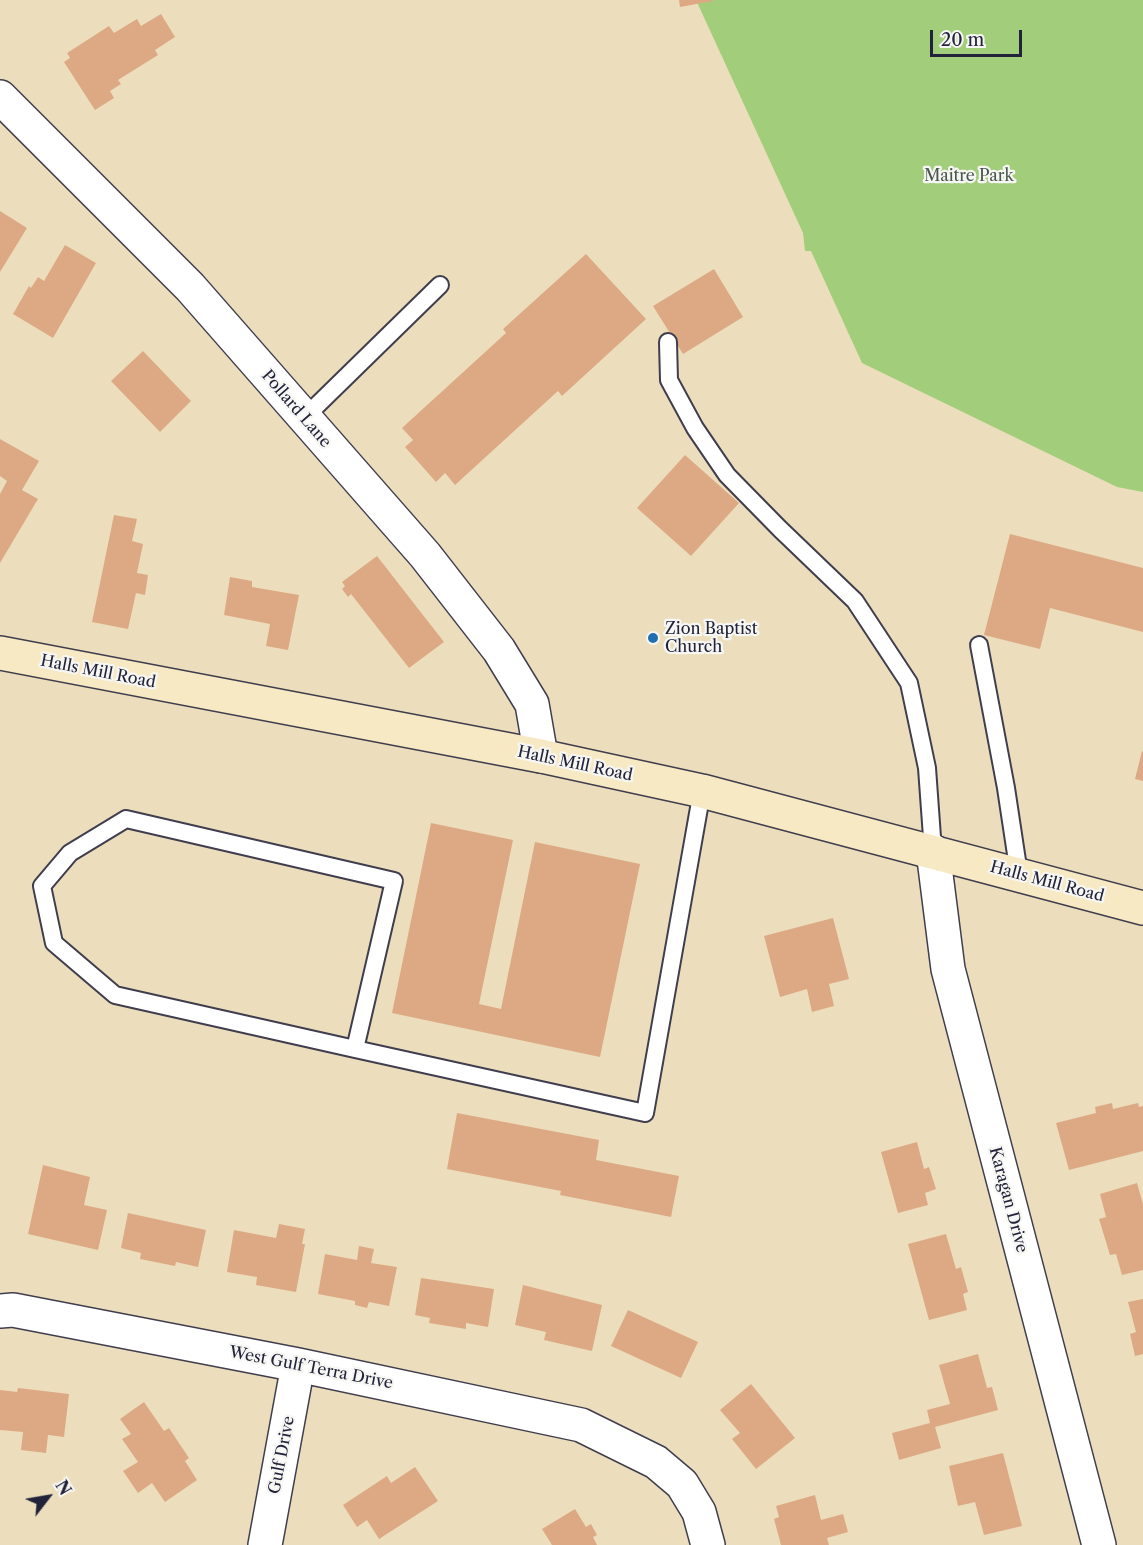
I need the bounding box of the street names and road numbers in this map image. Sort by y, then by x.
street label: Pollard Lane [257,366,335,452]
street label: Halls Mill Road [39,651,157,693]
street label: Halls Mill Road [516,742,634,786]
street label: Halls Mill Road [988,858,1106,906]
street label: Karagan Drive [985,1145,1031,1255]
street label: West Gulf Terra Drive [227,1343,395,1393]
street label: Gulf Drive [265,1414,299,1496]

